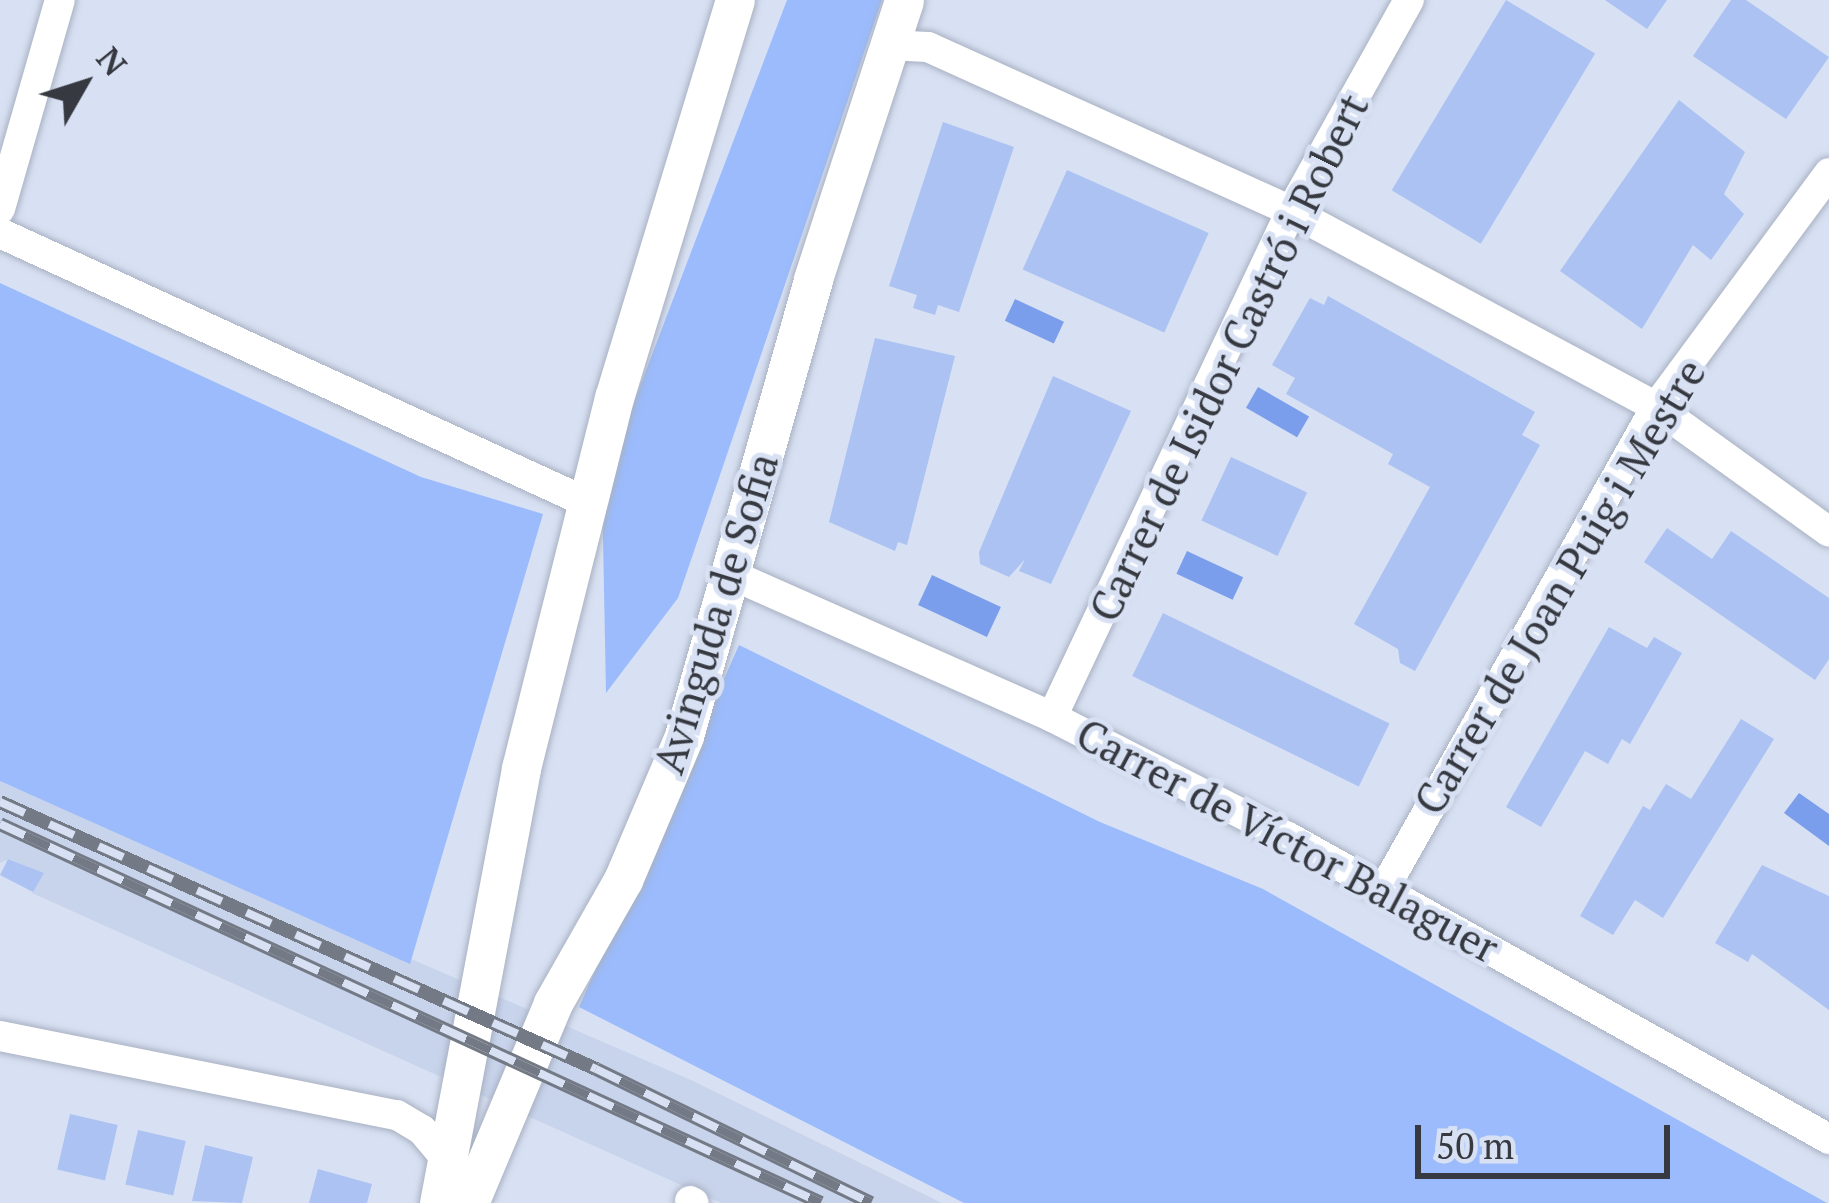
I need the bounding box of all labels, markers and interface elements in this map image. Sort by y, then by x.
north arrow [24,24,144,144]
text: N [88,38,137,84]
street label: Carrer de Isidor Castró i Robert [1078,85,1378,629]
street label: Carrer de Joan Puig i Mestre [1403,349,1715,823]
street label: Avinguda de Sofia [642,447,788,779]
street label: Carrer de Víctor Balaguer [1068,707,1508,973]
scale bar [1421,1101,1676,1175]
text: 50 m [1436,1122,1514,1169]

